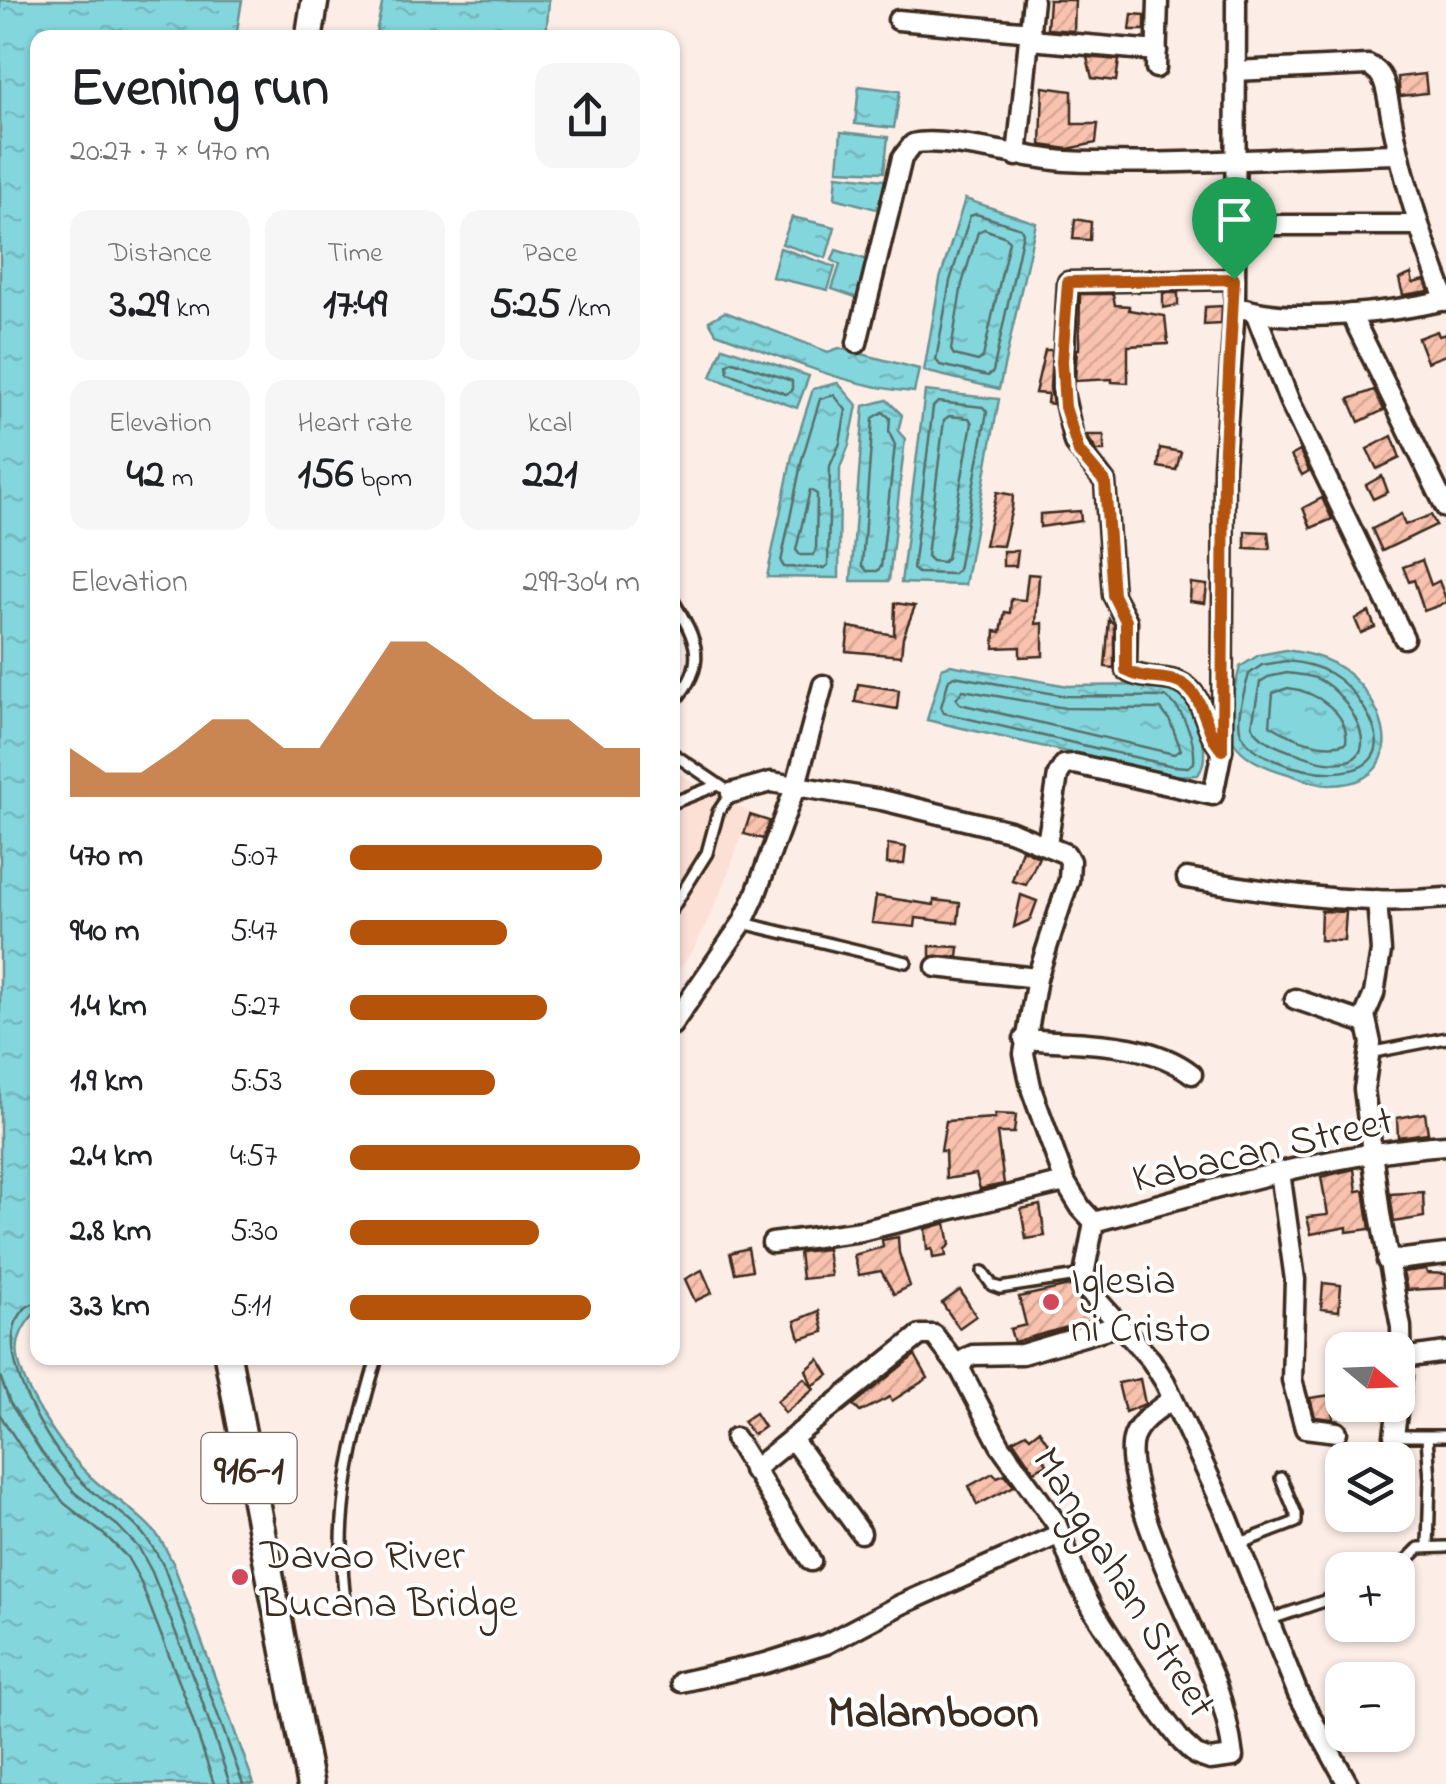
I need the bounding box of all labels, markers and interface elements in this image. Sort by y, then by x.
text: Evening run [70,51,329,131]
button: share [535,63,640,168]
text: 20:27 · 7 × 470 m [70,129,270,176]
pin [1192,177,1277,280]
icon: arrive [1207,192,1262,247]
text: Distance [108,234,212,275]
text: Time [327,234,383,275]
text: Pace [523,234,577,275]
text: 3.29 [110,275,169,336]
text: 17:49 [323,275,387,336]
text: 5:25 [489,275,561,336]
text: km [169,289,210,330]
text: /km [561,289,611,330]
text: Elevation [109,404,211,445]
text: Heart rate [298,404,412,445]
text: kcal [528,404,572,445]
text: 42 [127,445,165,506]
text: 156 [298,445,354,506]
text: 221 [522,445,578,506]
text: m [165,459,193,500]
text: bpm [354,459,412,500]
text: Elevation [70,560,188,607]
text: 299–304 m [523,560,640,607]
text: 470 m [70,834,143,881]
text: 5:07 [230,834,278,881]
text: 940 m [70,909,139,956]
text: 5:47 [230,909,277,956]
text: 1.4 km [70,984,147,1031]
text: 5:27 [230,984,280,1031]
text: 1.9 km [70,1059,143,1106]
text: 5:53 [230,1059,283,1106]
street label: Kabacan Street [1126,1092,1400,1211]
text: 2.4 km [70,1134,152,1181]
text: 4:57 [230,1134,277,1181]
text: 2.8 km [70,1209,151,1256]
text: 5:30 [230,1209,278,1256]
place label: Iglesia ni Cristo [1071,1252,1211,1361]
text: 3.3 km [70,1284,150,1331]
text: 5:11 [230,1284,271,1331]
marker: Iglesia ni Cristo [1040,1291,1062,1313]
north arrow [1325,1332,1415,1422]
map controls [1325,1332,1415,1752]
road number: 916-1 [202,1433,296,1503]
street label: Manggahan Street [1014,1436,1230,1731]
button: layers [1325,1442,1415,1532]
place label: Davao River Bucana Bridge [259,1527,518,1636]
button: + [1325,1552,1415,1642]
marker: Davao River Bucana Bridge [229,1566,251,1588]
button: − [1325,1662,1415,1752]
district label: Malamboon [827,1682,1039,1748]

